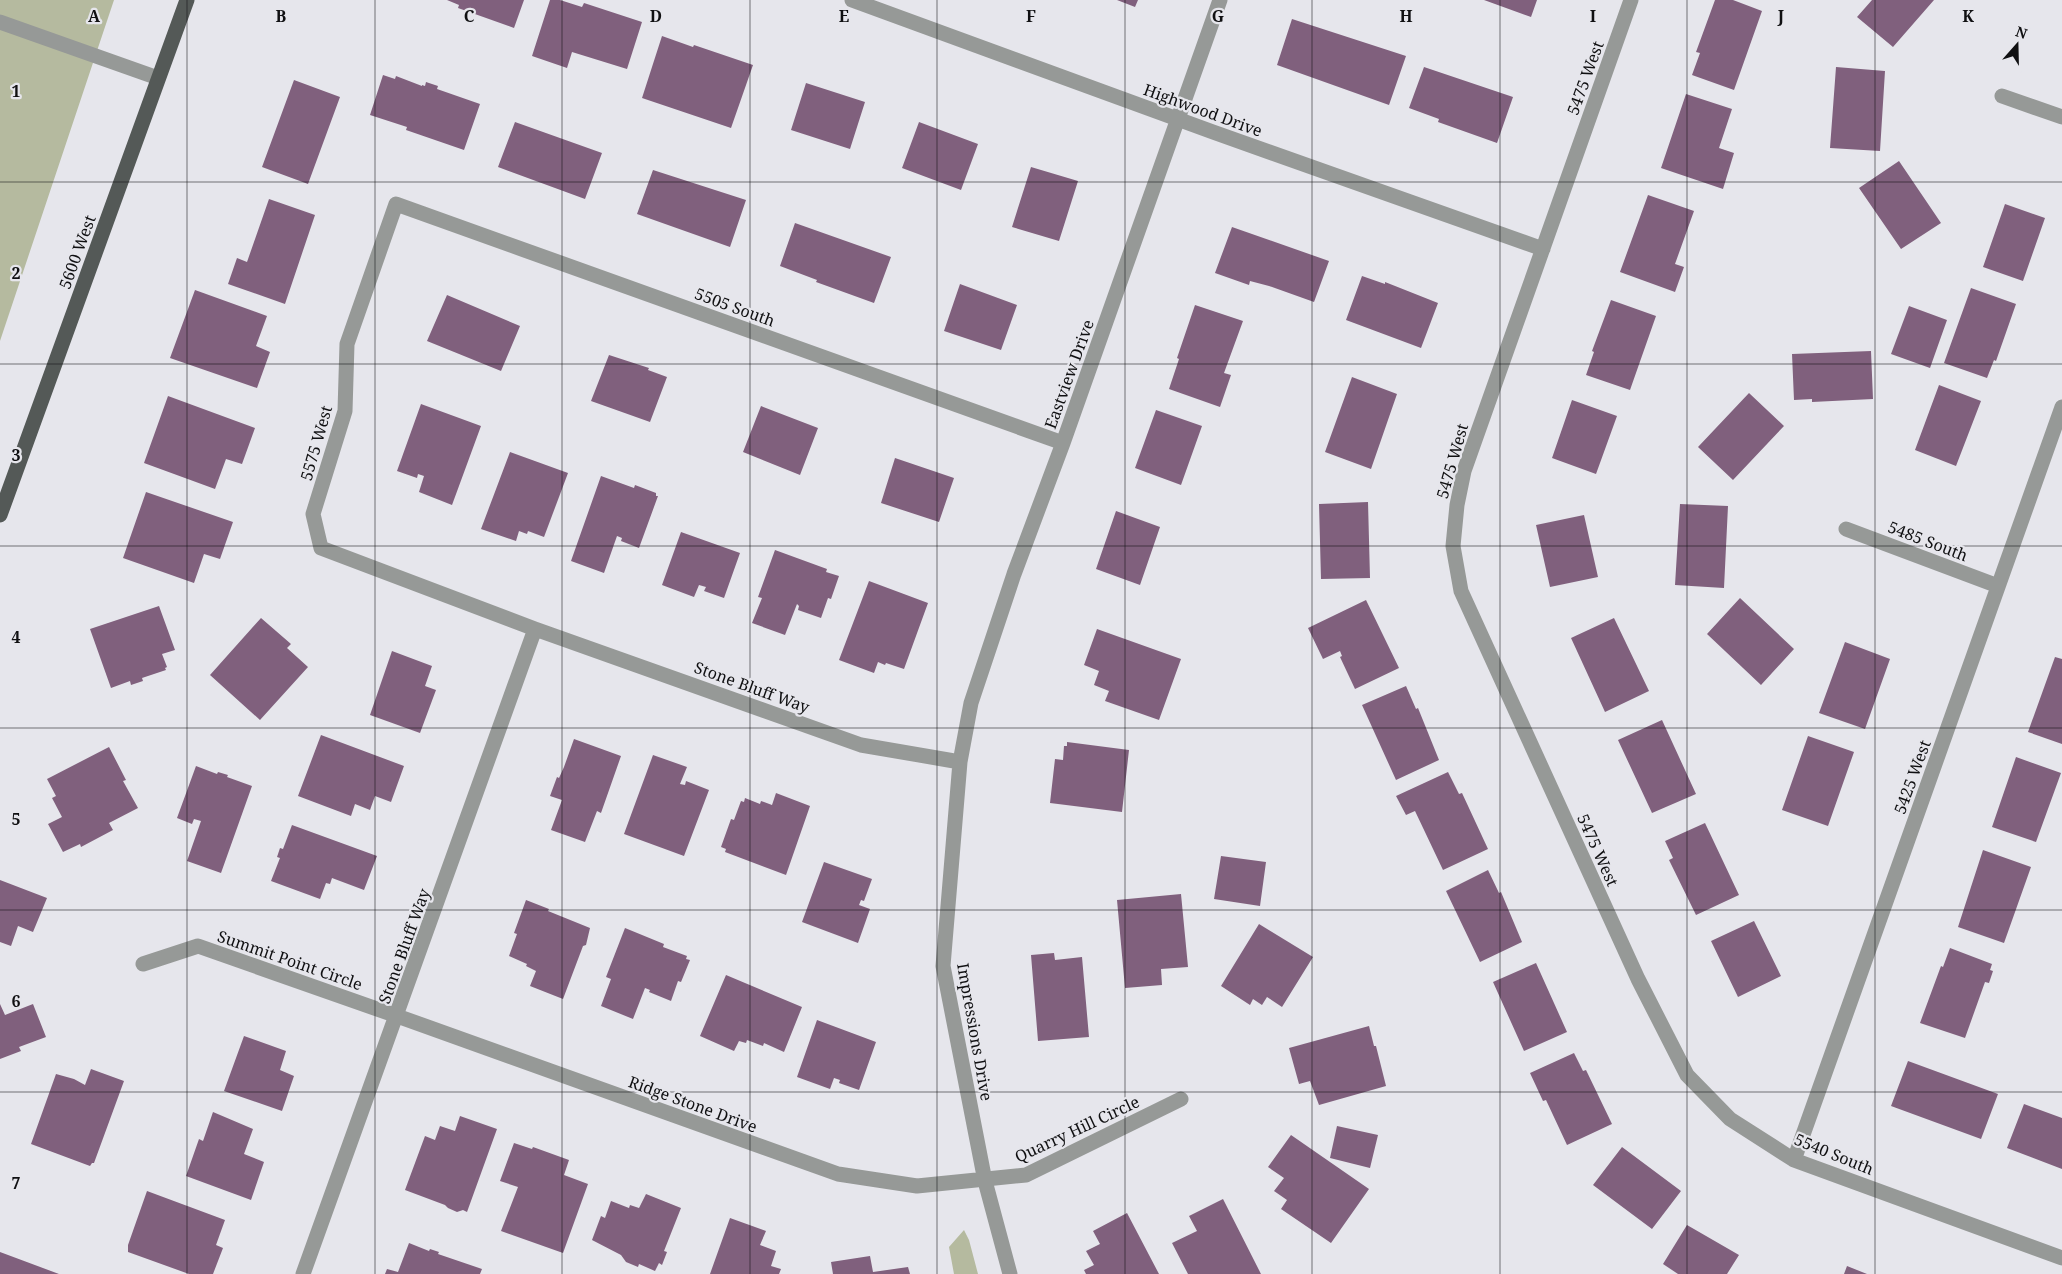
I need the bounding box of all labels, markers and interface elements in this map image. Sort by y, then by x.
text: A [88,5,101,27]
text: B [276,5,287,27]
text: C [464,5,475,27]
text: D [650,5,662,27]
text: E [839,5,849,27]
text: F [1026,5,1036,27]
text: G [1212,5,1224,27]
text: H [1399,5,1413,27]
text: I [1590,5,1596,27]
text: J [1777,5,1785,27]
text: K [1962,5,1974,27]
north arrow [1992,20,2042,70]
text: N [2013,21,2030,43]
street label: 5475 West [1561,38,1609,118]
street label: Highwood Drive [1141,78,1265,142]
text: 1 [11,80,21,102]
street label: 5600 West [53,212,101,292]
text: 2 [11,262,21,284]
street label: 5505 South [692,282,778,332]
street label: Eastview Drive [1039,316,1099,432]
street label: 5575 West [295,403,337,483]
street label: 5475 West [1431,421,1473,501]
text: 3 [11,444,21,466]
street label: 5485 South [1885,516,1971,566]
text: 4 [11,626,21,648]
street label: Stone Bluff Way [691,656,814,718]
street label: 5425 West [1888,737,1936,817]
text: 5 [11,808,21,830]
street label: 5475 West [1572,810,1624,890]
street label: Stone Bluff Way [373,884,435,1007]
street label: Summit Point Circle [215,925,365,995]
street label: Impressions Drive [952,961,998,1103]
text: 6 [11,990,21,1012]
street label: Ridge Stone Drive [626,1070,760,1138]
street label: Quarry Hill Circle [1011,1090,1143,1168]
street label: 5540 South [1791,1128,1877,1180]
text: 7 [11,1172,21,1194]

